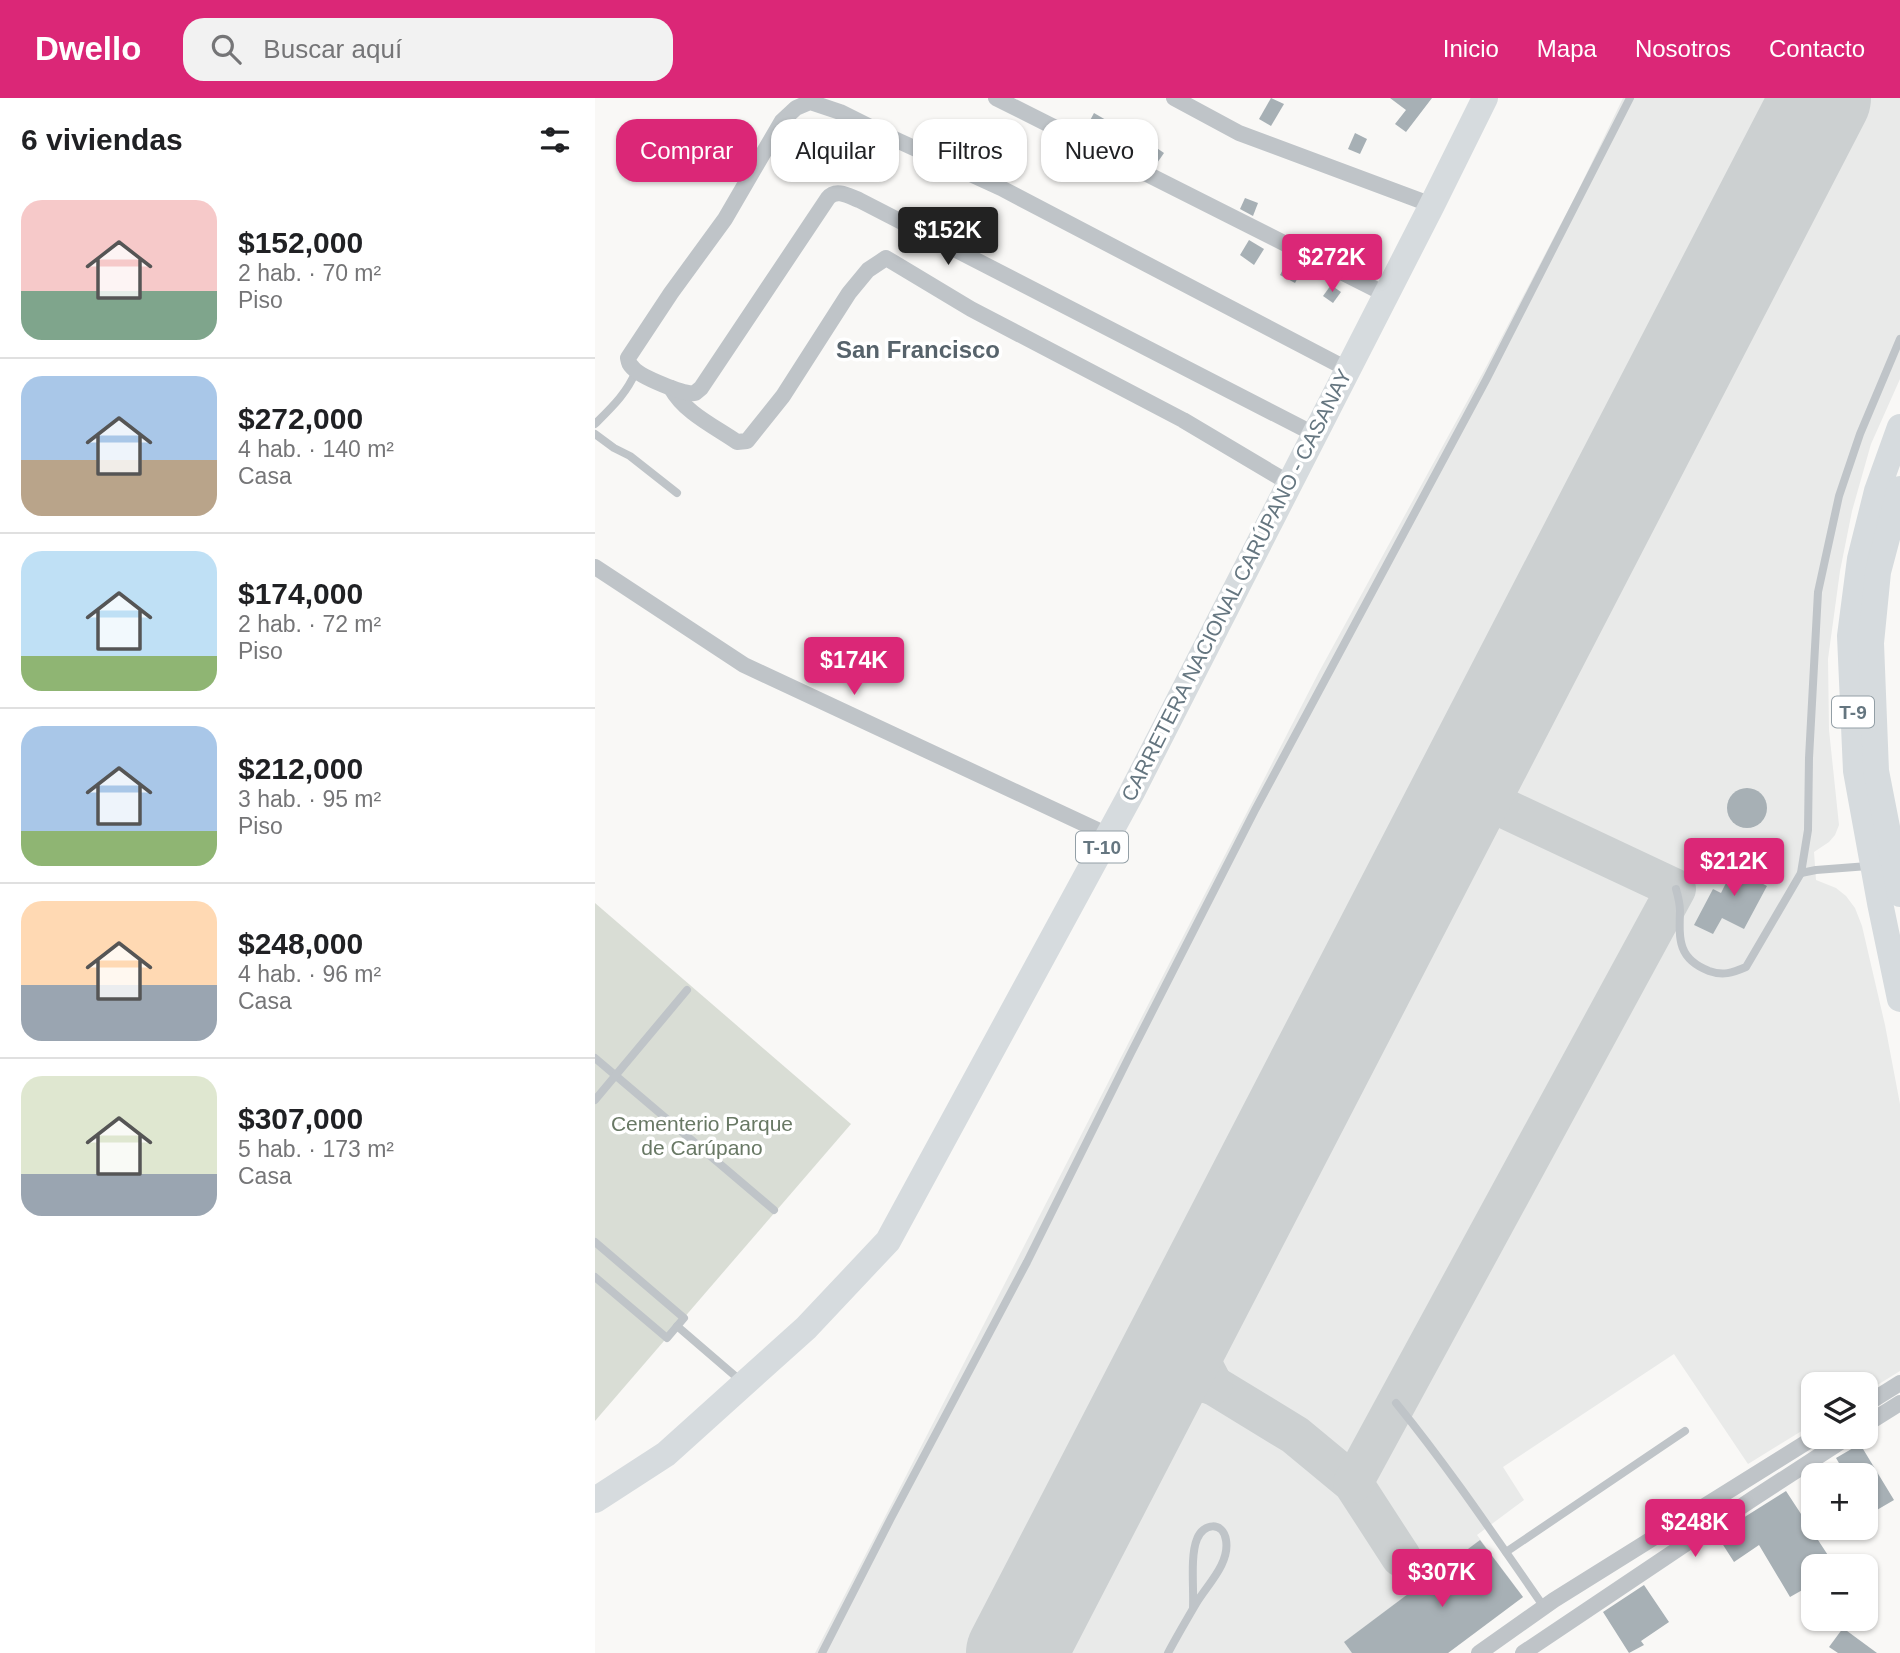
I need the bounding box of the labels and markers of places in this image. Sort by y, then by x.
pin: $152K [899,208,997,267]
pin: $272K [1283,234,1381,294]
pin: $174K [805,638,903,697]
pin: $212K [1685,838,1783,898]
pin: $248K [1646,1500,1744,1559]
pin: $307K [1393,1550,1491,1609]

